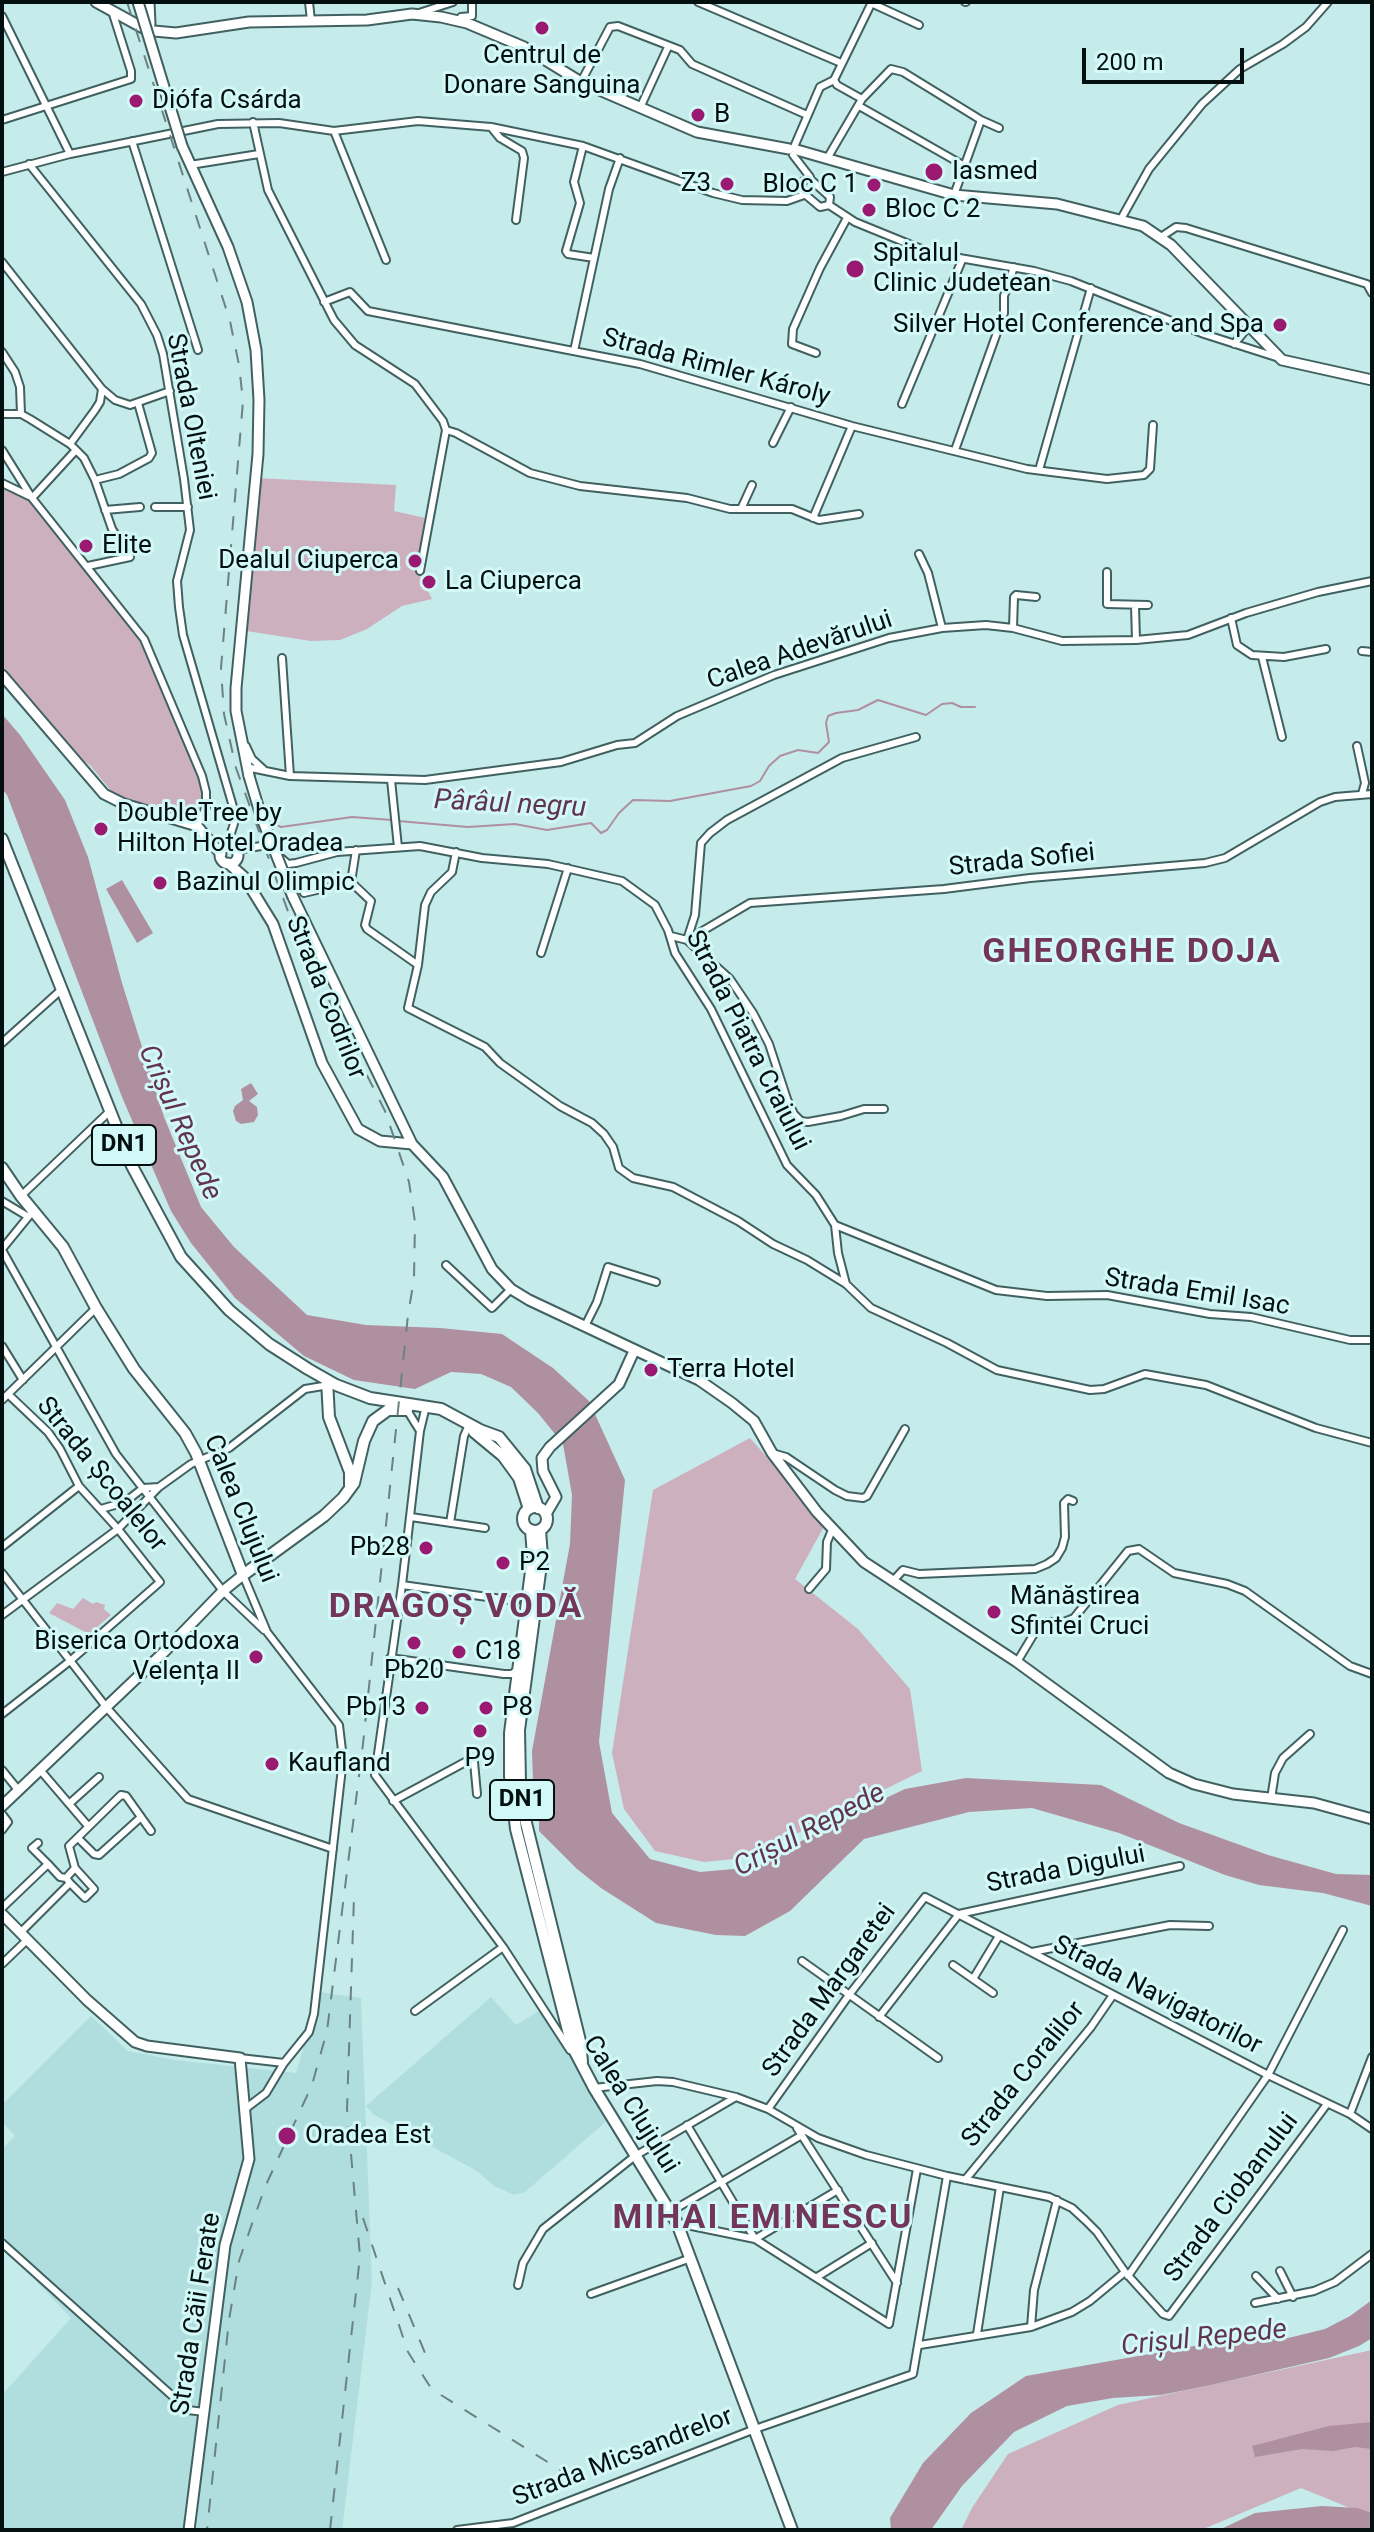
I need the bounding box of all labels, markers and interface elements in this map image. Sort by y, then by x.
marker: Centrul de Donare Sanguina [533,19,551,37]
scale bar [1086,32,1248,82]
place label: Centrul de Donare Sanguina [444,40,640,102]
text: 200 m [1096,48,1163,76]
place label: Diófa Csárda [152,85,302,117]
marker: Diófa Csárda [127,92,145,110]
place label: B [714,99,730,131]
marker: B [689,106,707,124]
place label: Iasmed [952,156,1038,188]
marker: Iasmed [923,161,945,183]
place label: Z3 [681,168,711,200]
place label: Bloc C 1 [763,169,858,201]
marker: Z3 [718,175,736,193]
marker: Bloc C 1 [865,176,883,194]
place label: Bloc C 2 [885,194,980,226]
marker: Bloc C 2 [860,201,878,219]
place label: Spitalul Clinic Judetean [873,238,1051,300]
marker: Spitalul Clinic Judetean [844,258,866,280]
place label: Silver Hotel Conference and Spa [893,309,1264,341]
marker: Silver Hotel Conference and Spa [1271,316,1289,334]
street label: Strada Rimler Károly [599,323,833,413]
street label: Strada Olteniei [159,331,221,503]
place label: Elite [102,530,152,562]
marker: Elite [77,537,95,555]
place label: Dealul Ciuperca [218,545,399,577]
marker: Dealul Ciuperca [406,552,424,570]
place label: La Ciuperca [445,566,582,598]
marker: La Ciuperca [420,573,438,591]
street label: Calea Adevărului [703,605,897,697]
water label: Pârâul negru [433,784,587,826]
place label: DoubleTree by Hilton Hotel Oradea [117,798,343,860]
marker: DoubleTree by Hilton Hotel Oradea [92,820,110,838]
street label: Strada Sofiei [948,838,1096,884]
place label: Bazinul Olimpic [176,867,355,899]
marker: Bazinul Olimpic [151,874,169,892]
street label: Strada Codrilor [278,912,372,1084]
street label: Strada Piatra Craiului [678,926,816,1156]
district label: GHEORGHE DOJA [982,933,1282,973]
water label: Crișul Repede [130,1040,228,1206]
road number: DN1 [92,1125,156,1165]
street label: Strada Emil Isac [1102,1263,1292,1323]
place label: Terra Hotel [667,1354,795,1386]
marker: Terra Hotel [642,1361,660,1379]
street label: Strada Școalelor [29,1391,173,1559]
street label: Calea Clujului [196,1430,284,1588]
place label: Pb28 [350,1532,410,1564]
marker: Pb28 [417,1539,435,1557]
place label: P2 [519,1547,550,1579]
marker: P2 [494,1554,512,1572]
place label: Mănăstirea Sfintei Cruci [1010,1581,1149,1642]
district label: DRAGOȘ VODĂ [329,1588,583,1628]
marker: Mănăstirea Sfintei Cruci [985,1603,1003,1621]
place label: Biserica Ortodoxa Velența II [34,1626,240,1688]
marker: Pb20 [405,1634,423,1652]
place label: C18 [475,1636,521,1668]
marker: C18 [450,1643,468,1661]
marker: Biserica Ortodoxa Velența II [247,1648,265,1666]
place label: Pb20 [384,1655,444,1687]
place label: Pb13 [346,1692,406,1724]
place label: P8 [502,1692,533,1724]
marker: Pb13 [413,1699,431,1717]
marker: P8 [477,1699,495,1717]
marker: P9 [471,1722,489,1740]
place label: P9 [464,1743,496,1775]
place label: Kaufland [288,1748,391,1780]
marker: Kaufland [263,1755,281,1773]
water label: Crișul Repede [729,1777,891,1885]
road number: DN1 [490,1780,554,1820]
street label: Strada Digului [984,1839,1148,1901]
street label: Strada Margaretei [757,1898,903,2084]
street label: Strada Navigatorilor [1047,1930,1267,2062]
street label: Strada Coralilor [956,1996,1092,2154]
street label: Calea Clujului [575,2030,685,2180]
street label: Strada Ciobanului [1158,2107,1306,2289]
place label: Oradea Est [305,2120,431,2152]
marker: Oradea Est [276,2125,298,2147]
district label: MIHAI EMINESCU [613,2199,913,2239]
street label: Strada Căii Ferate [166,2211,228,2417]
water label: Crișul Repede [1119,2314,1289,2364]
street label: Strada Micsandrelor [509,2402,737,2514]

